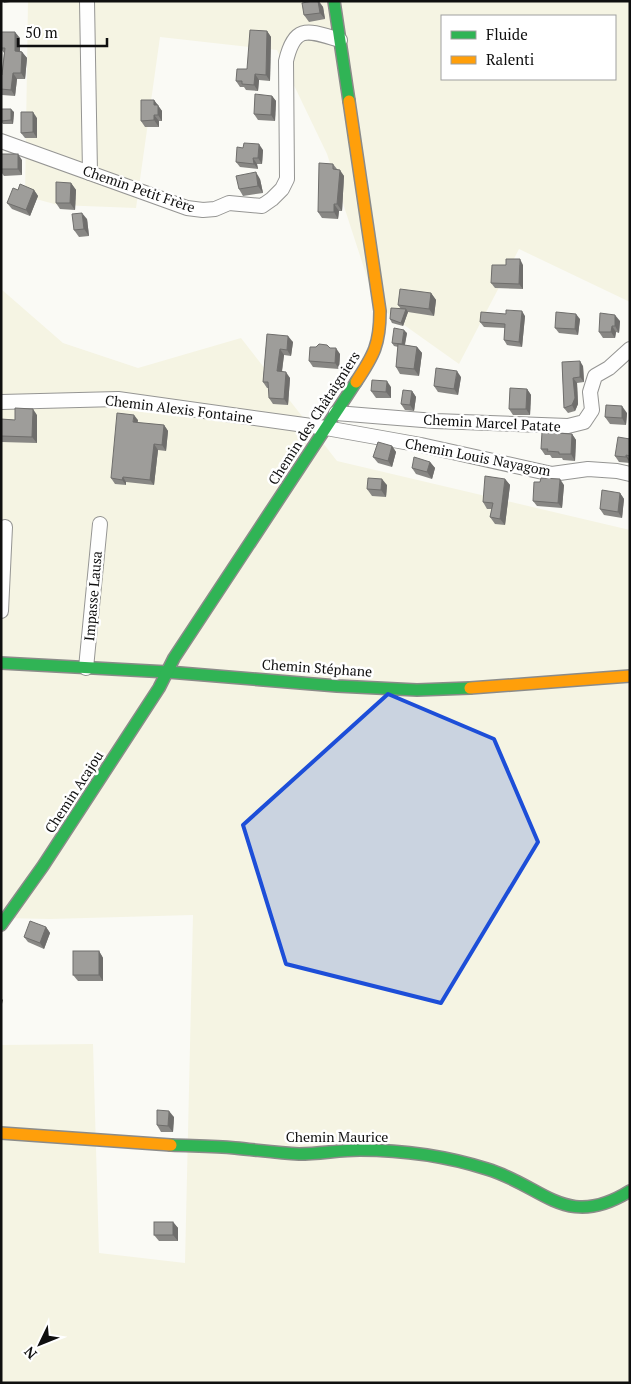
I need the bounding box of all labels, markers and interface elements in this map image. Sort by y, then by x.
scale bar [18,15,106,47]
legend [441,15,616,80]
text: 50 m [25,22,58,42]
text: Fluide [486,24,528,44]
text: Ralenti [486,49,534,69]
street label: Chemin Petit Frère [80,160,198,217]
street label: Chemin des Châtaigniers [263,347,364,488]
street label: Chemin Alexis Fontaine [104,390,254,427]
street label: Chemin Marcel Patate [423,409,561,436]
street label: Chemin Louis Nayagom [404,433,553,480]
street label: Impasse Lausa [79,550,106,642]
street label: Chemin Stéphane [261,654,373,681]
street label: Chemin Acajou [40,747,107,837]
street label: Chemin Maurice [286,1127,388,1146]
north arrow [15,1319,65,1369]
text: N [19,1343,41,1364]

